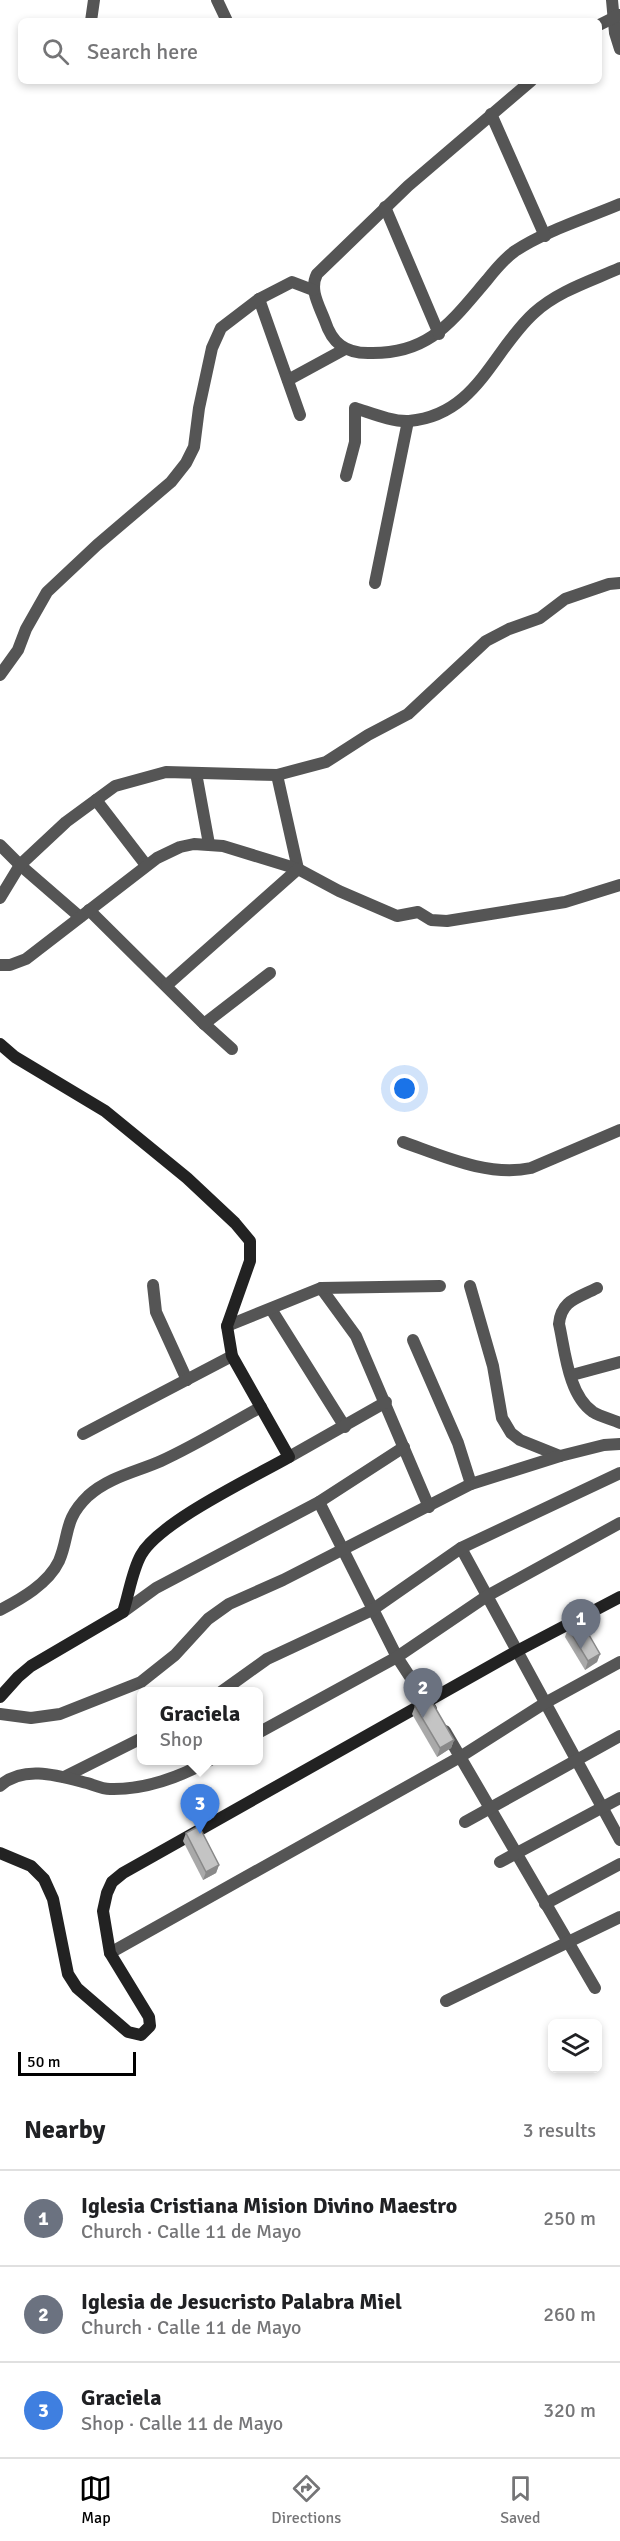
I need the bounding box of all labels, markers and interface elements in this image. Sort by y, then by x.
search box [18,18,602,84]
icon: search [39,35,72,68]
text: Search here [87,38,198,65]
your location [390,1074,419,1103]
pin: 1 [562,1600,600,1649]
pin: 2 [404,1668,442,1718]
popup [137,1687,263,1765]
text: Graciela [160,1700,240,1727]
text: Shop [160,1727,203,1752]
pin: 3 [180,1784,220,1834]
map controls [548,2019,602,2073]
button: layers [548,2019,602,2073]
scale bar [18,2049,136,2076]
text: 50 m [27,2052,61,2072]
text: Nearby [24,2114,105,2146]
text: 3 results [523,2118,596,2143]
text: Iglesia Cristiana Mision Divino Maestro [81,2192,457,2219]
text: 1 [38,2206,49,2231]
text: 250 m [543,2206,596,2231]
text: Church · Calle 11 de Mayo [81,2219,301,2244]
text: Iglesia de Jesucristo Palabra Miel [81,2288,402,2315]
text: 2 [38,2302,49,2327]
text: 260 m [543,2302,596,2327]
text: Church · Calle 11 de Mayo [81,2315,301,2340]
text: Graciela [81,2384,161,2411]
text: 3 [38,2398,49,2423]
text: 320 m [543,2398,596,2423]
text: Shop · Calle 11 de Mayo [81,2411,283,2436]
tab: Map [79,2472,112,2528]
tab: Directions [271,2472,341,2528]
tab: Saved [500,2472,541,2528]

